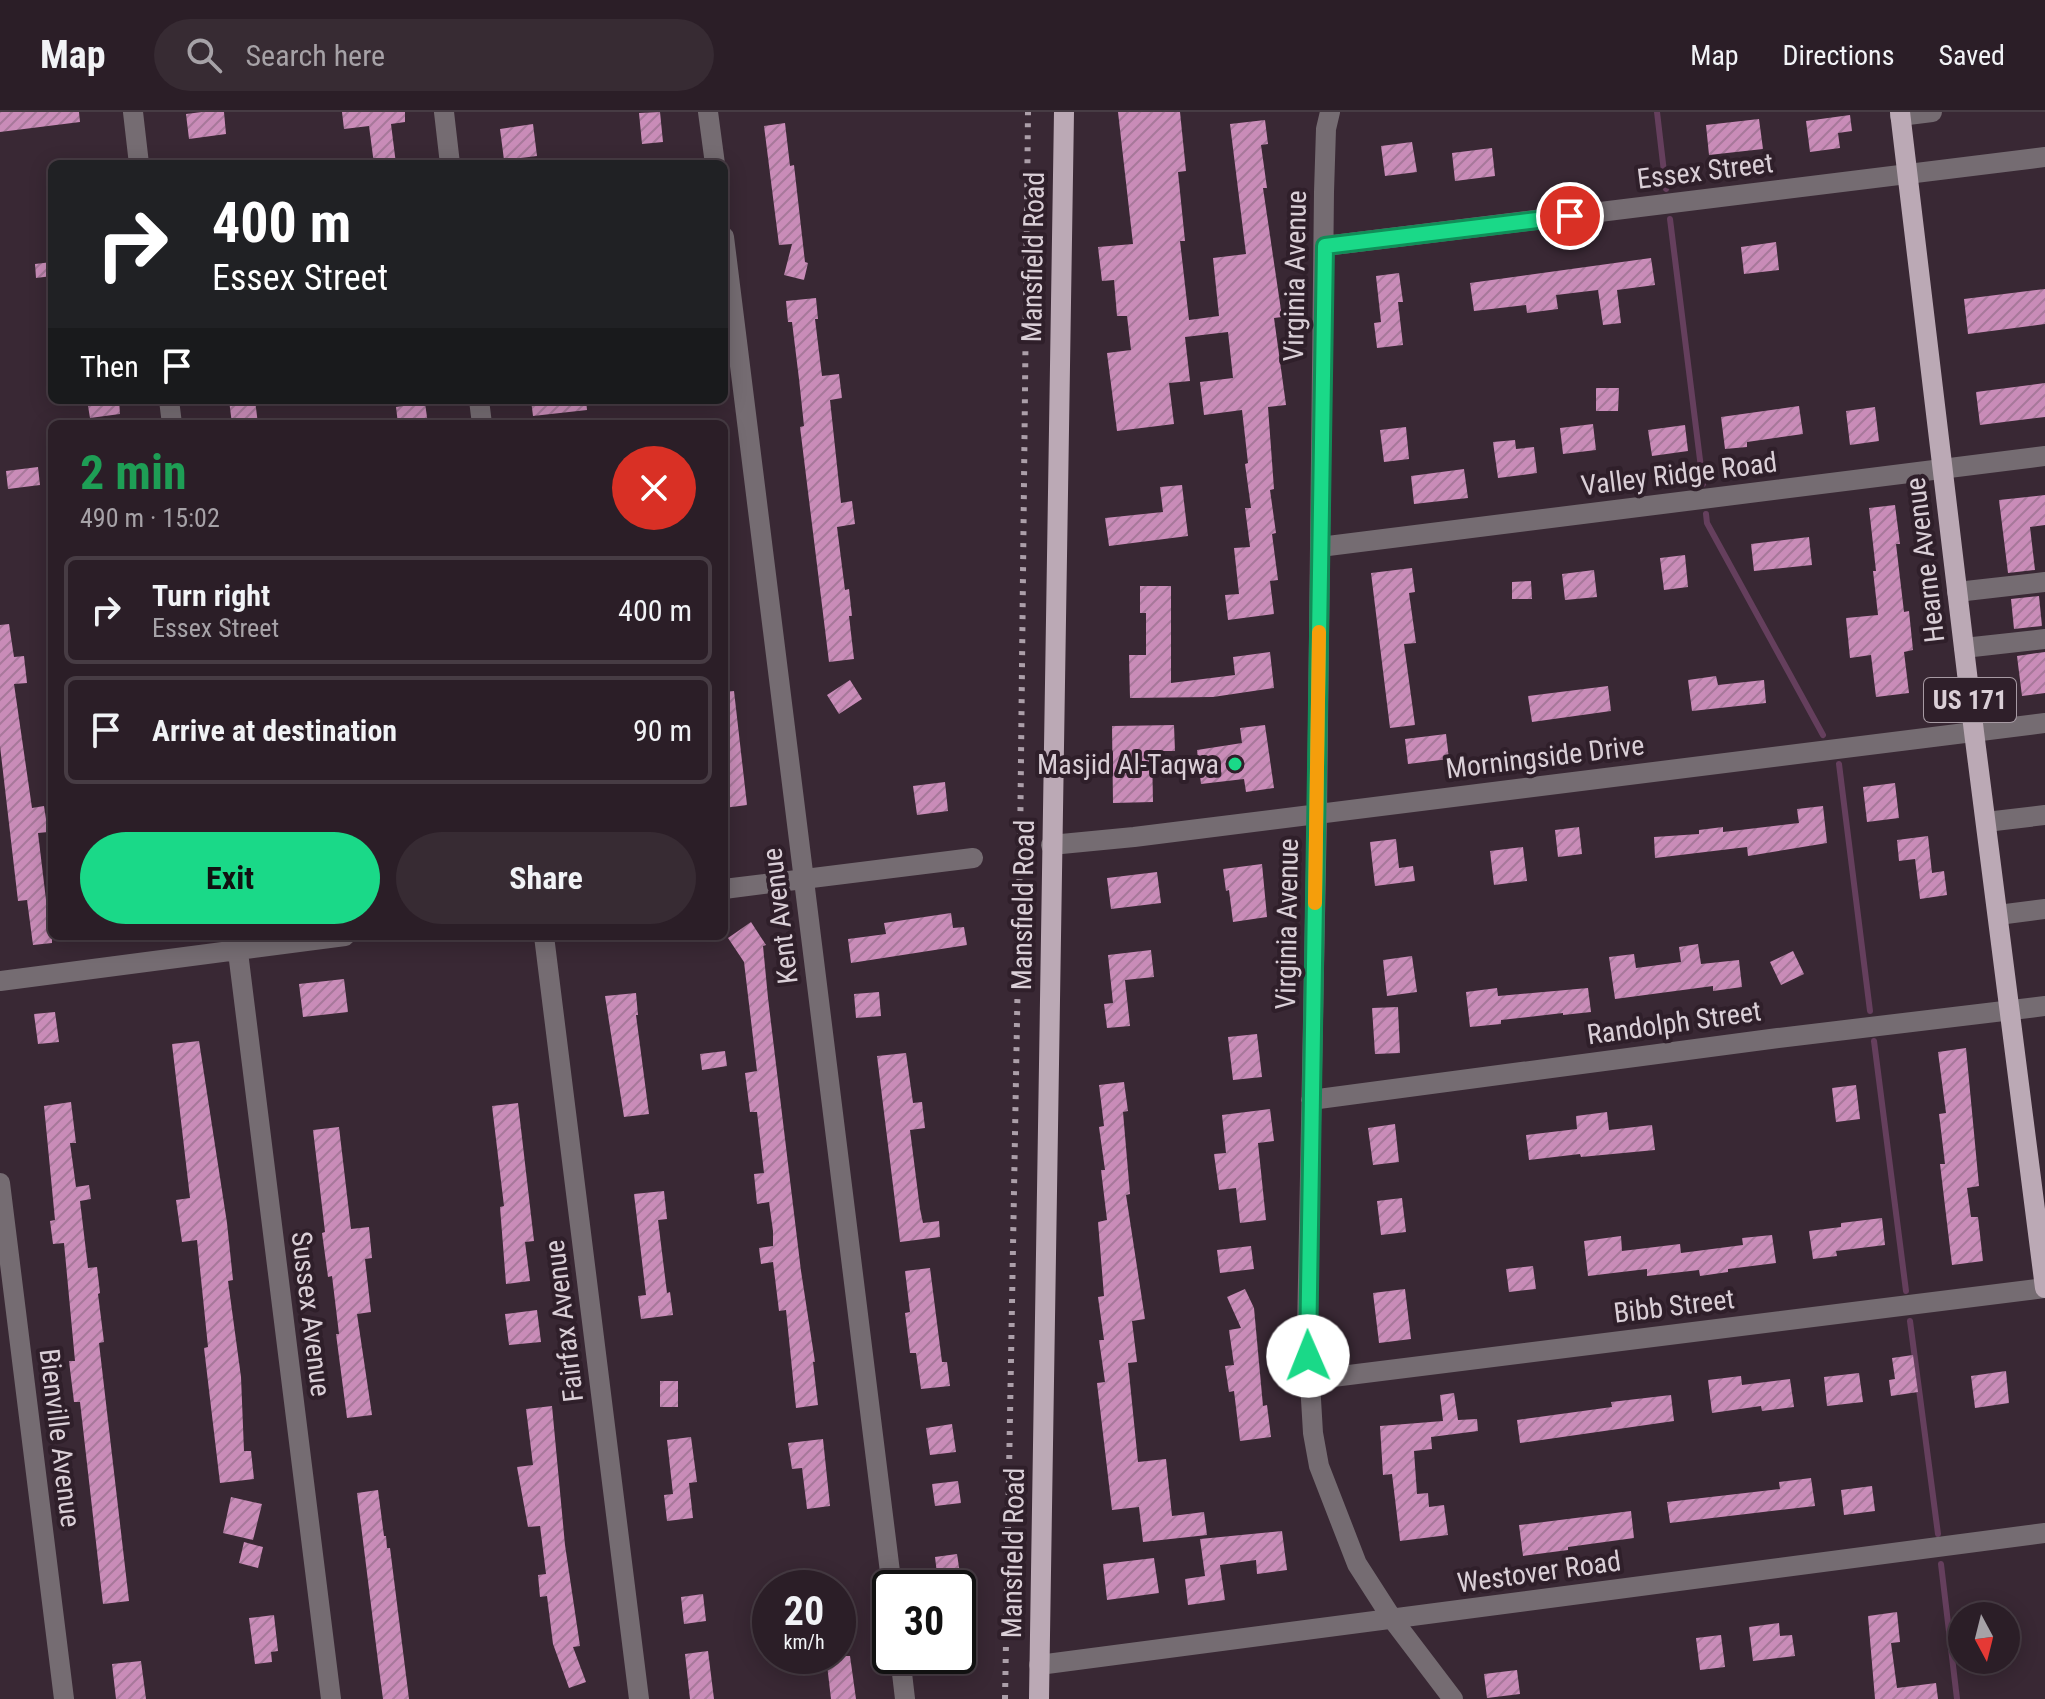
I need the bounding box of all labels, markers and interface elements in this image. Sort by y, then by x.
search box [154,19,714,91]
text: Map [40,33,106,77]
icon: search [182,33,226,77]
text: Search here [246,38,385,73]
text: Map [1690,39,1739,72]
text: Directions [1783,39,1894,72]
text: Saved [1938,39,2005,72]
street label: Essex Street [1635,146,1775,196]
street label: Mansfield Road [1015,171,1051,343]
pin [1536,182,1604,250]
text: 400 m [212,190,351,256]
street label: Virginia Avenue [1277,190,1313,362]
icon: right [80,192,184,296]
icon: arrive [1548,194,1592,238]
text: Essex Street [212,257,388,299]
icon: arrive [155,344,199,388]
text: Then [80,349,139,384]
text: 2 min [80,444,187,501]
button: close [612,446,696,530]
street label: Valley Ridge Road [1579,446,1779,502]
street label: Hearne Avenue [1898,476,1952,644]
text: 490 m · 15:02 [80,503,220,533]
text: Turn right [152,578,270,613]
icon: right [84,588,128,632]
text: 400 m [618,593,692,628]
text: Essex Street [152,613,279,643]
road number: US 171 [1924,678,2016,722]
icon: arrive [84,708,128,752]
text: Arrive at destination [152,713,397,748]
text: 90 m [633,713,692,748]
street label: Morningside Drive [1444,728,1646,786]
place label: Masjid Al-Taqwa [1037,748,1219,781]
marker: Masjid Al-Taqwa [1226,755,1244,773]
street label: Mansfield Road [1005,819,1041,991]
button: Exit [80,832,380,924]
button: Share [396,832,696,924]
street label: Virginia Avenue [1269,838,1305,1010]
street label: Kent Avenue [755,846,805,986]
street label: Randolph Street [1585,994,1763,1052]
street label: Sussex Avenue [285,1230,337,1398]
street label: Fairfax Avenue [538,1238,590,1404]
street label: Bibb Street [1612,1282,1736,1330]
position arrow [1266,1314,1350,1398]
street label: Bienville Avenue [33,1347,87,1529]
street label: Mansfield Road [995,1467,1031,1639]
street label: Westover Road [1455,1544,1623,1600]
speed limit sign: 30 [872,1570,976,1674]
text: 20 [784,1588,824,1635]
north arrow [1948,1602,2020,1674]
map controls [1948,1602,2020,1674]
text: km/h [783,1630,825,1654]

